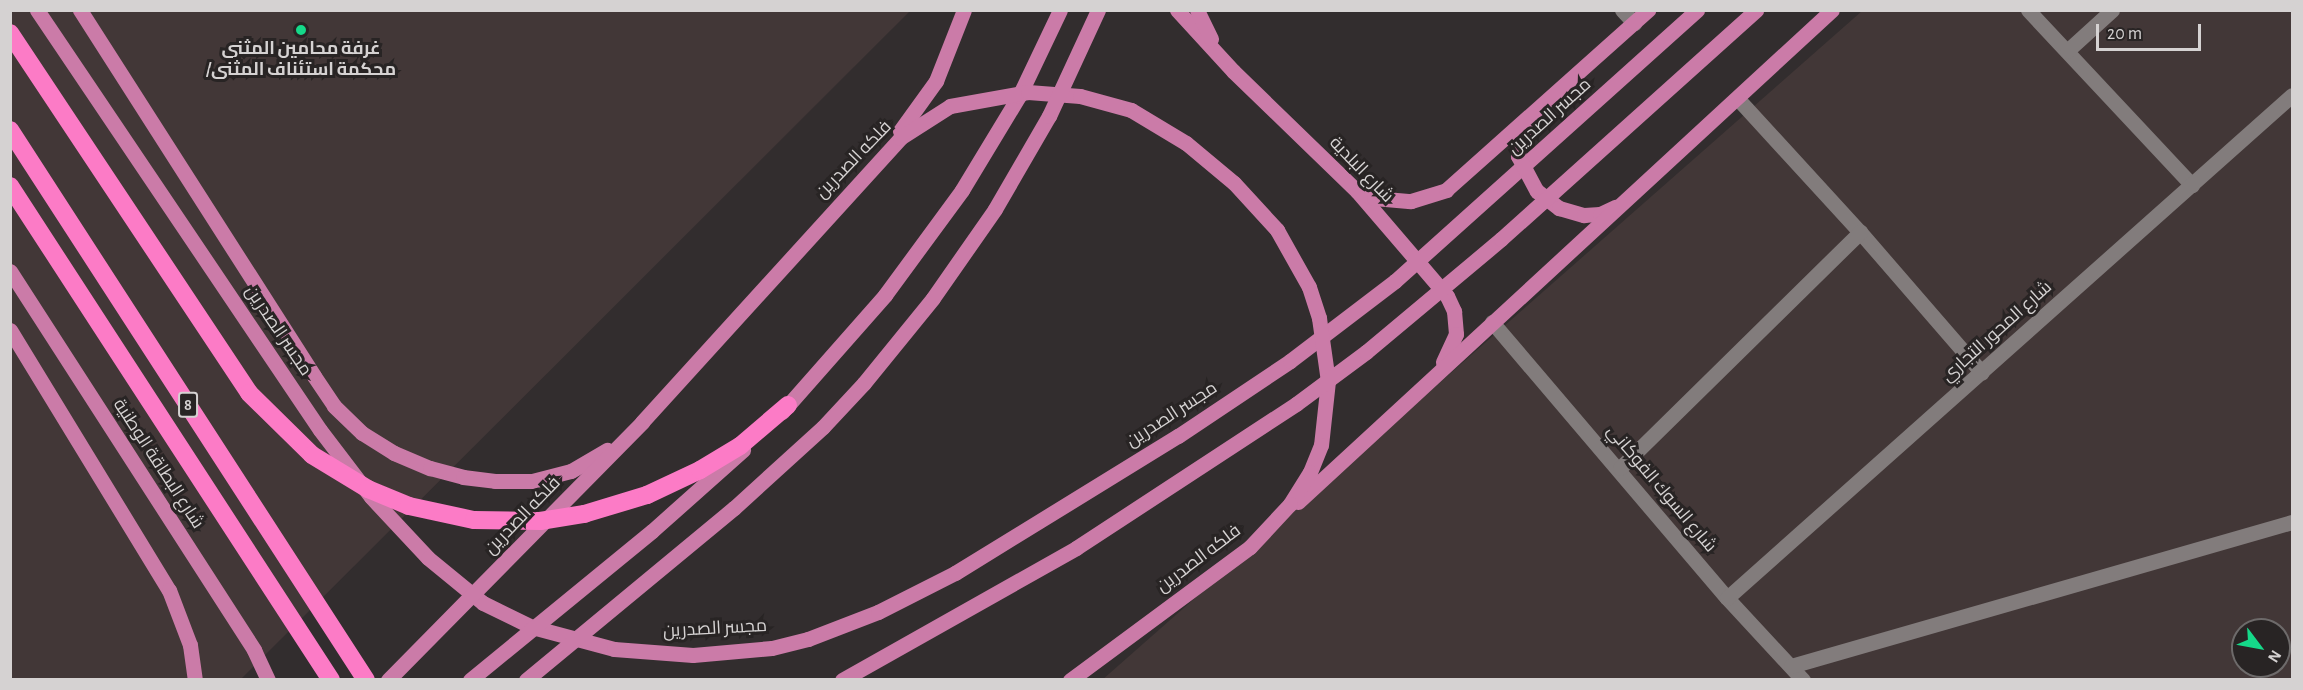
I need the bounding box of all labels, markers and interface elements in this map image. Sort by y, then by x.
scale bar [2099,12,2204,50]
marker: غرفة محامين المثنى /محكمة استئناف المثنى [294,23,308,37]
text: 20 m [2107,25,2142,43]
place label: غرفة محامين المثنى /محكمة استئناف المثنى [206,39,396,82]
street label: مجسر الصدرين [1504,74,1596,160]
street label: فلكه الصدرين [811,117,897,203]
street label: شارع البلدية [1324,133,1398,207]
street label: شارع المحور التجاري [1937,277,2057,387]
street label: مجسر الصدرين [240,282,316,380]
street label: مجسر الصدرين [1122,378,1222,452]
road number: 8 [178,392,198,418]
street label: شارع البطاقة الوطنية [108,395,208,533]
street label: شارع السوك الفوكاني [1601,421,1721,557]
street label: فلكه الصدرين [480,473,566,559]
street label: فلكه الصدرين [1153,520,1245,598]
street label: مجسر الصدرين [662,615,768,643]
north arrow [2231,618,2291,678]
text: N [2265,648,2284,665]

